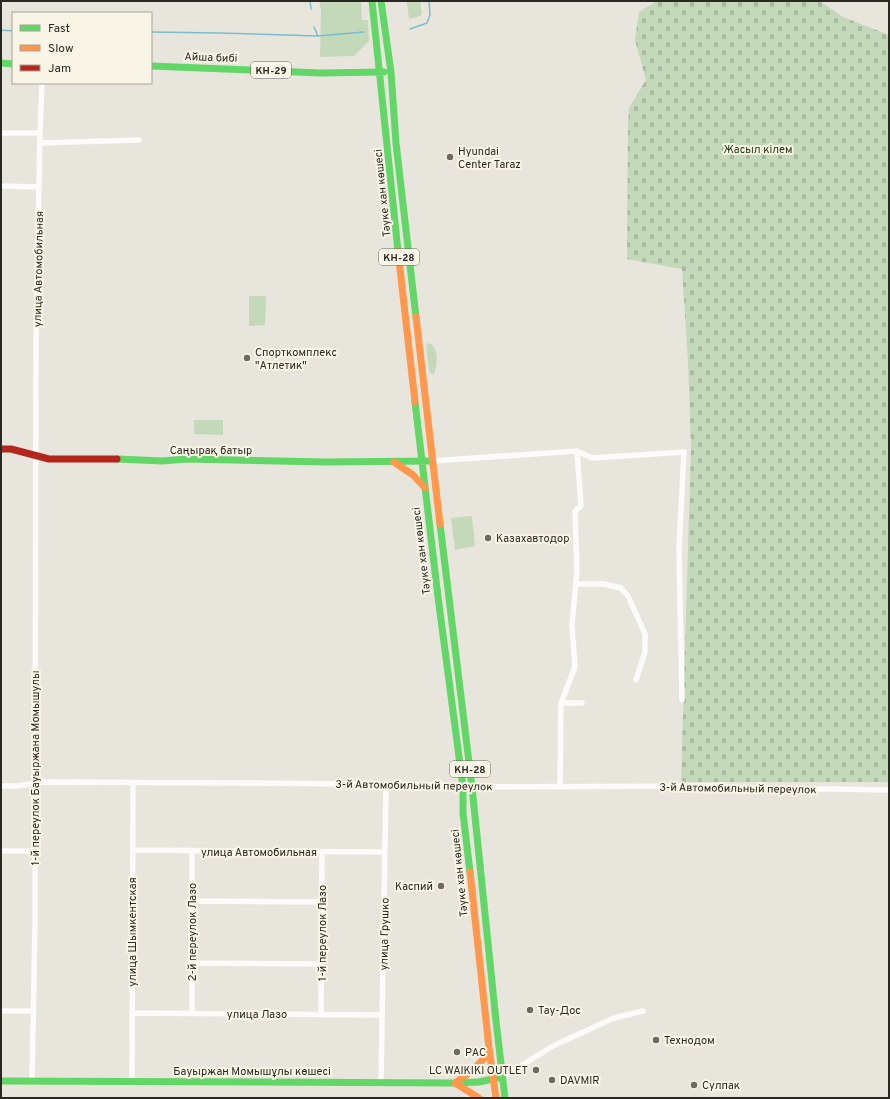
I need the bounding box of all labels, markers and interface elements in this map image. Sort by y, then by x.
legend [12,12,152,84]
text: Fast [48,21,70,37]
text: Slow [48,41,74,57]
street label: Айша бибі [184,50,238,66]
text: Jam [48,61,71,77]
road number: КН-29 [251,62,291,78]
park label: Жасыл кілем [724,143,793,157]
place label: Hyundai Center Taraz [458,145,521,172]
street label: Тәуке хан көшесі [371,148,395,238]
marker: Hyundai Center Taraz [445,152,455,162]
street label: улица Автомобильная [31,211,47,327]
road number: КН-28 [379,249,419,265]
place label: Спорткомплекс "Атлетик" [255,346,337,373]
marker: Спорткомплекс "Атлетик" [242,353,252,363]
street label: Саңырақ батыр [170,444,252,458]
street label: Тәуке хан көшесі [410,506,434,596]
place label: Казахавтодор [496,532,569,546]
marker: Казахавтодор [483,533,493,543]
street label: 1-й переулок Бауыржана Момышулы [29,670,43,866]
road number: КН-28 [450,761,490,777]
street label: 3-й Автомобильный переулок [335,778,493,794]
street label: 3-й Автомобильный переулок [659,781,817,797]
street label: Тәуке хан көшесі [448,828,472,918]
street label: улица Автомобильная [201,846,317,860]
street label: улица Шымкентская [126,877,140,987]
place label: Каспий [395,880,433,894]
marker: Каспий [436,881,446,891]
street label: 2-й переулок Лазо [186,883,200,981]
street label: 1-й переулок Лазо [316,885,330,981]
street label: улица Грушко [377,897,393,971]
place label: Тау-Дос [538,1004,581,1018]
marker: Тау-Дос [525,1005,535,1015]
street label: улица Лазо [227,1008,287,1022]
place label: Технодом [664,1034,715,1048]
marker: Технодом [651,1035,661,1045]
place label: РАС [465,1046,486,1060]
marker: РАС [452,1047,462,1057]
place label: LC WAIKIKI OUTLET [429,1064,528,1078]
street label: Бауыржан Момышұлы көшесі [173,1065,331,1079]
marker: LC WAIKIKI OUTLET [531,1065,541,1075]
place label: DAVMIR [560,1074,600,1088]
marker: DAVMIR [547,1075,557,1085]
place label: Сулпак [702,1079,740,1093]
marker: Сулпак [689,1080,699,1090]

